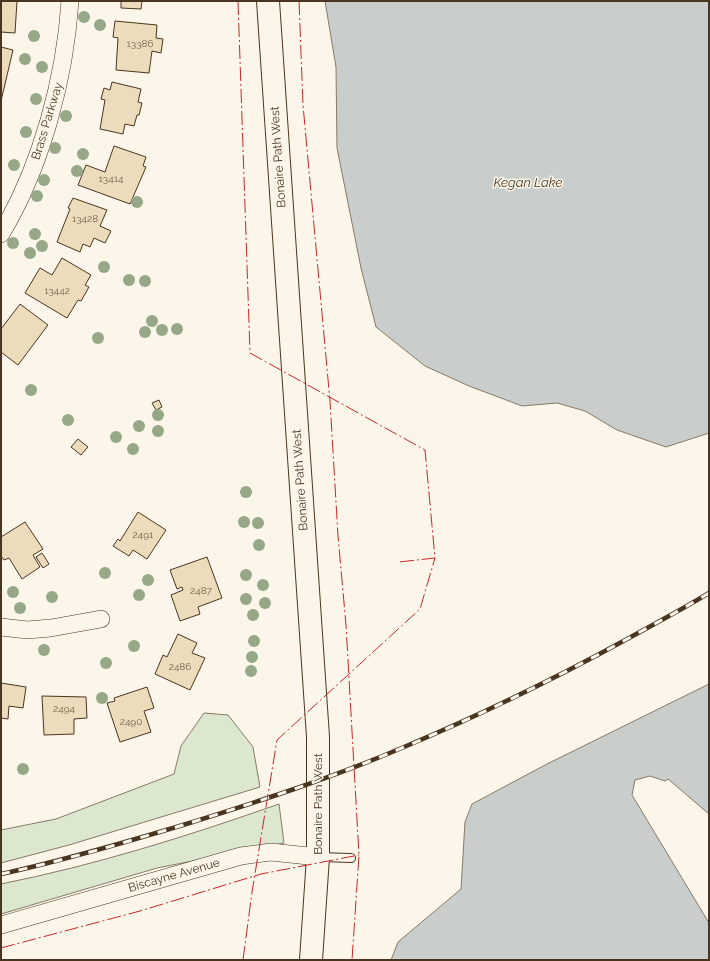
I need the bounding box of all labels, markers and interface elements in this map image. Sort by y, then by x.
house number: 13386 [127,38,153,49]
street label: Brass Parkway [29,80,66,161]
street label: Bonaire Path West [267,106,289,208]
house number: 13414 [99,173,124,184]
water label: Kegan Lake [493,175,563,190]
house number: 13428 [72,213,98,224]
house number: 13442 [44,285,70,296]
street label: Bonaire Path West [289,429,311,531]
house number: 2491 [133,529,154,540]
house number: 2487 [190,585,213,596]
house number: 2486 [169,661,191,672]
house number: 2494 [53,703,76,714]
house number: 2490 [120,716,142,727]
street label: Bonaire Path West [311,753,325,855]
street label: Biscayne Avenue [127,855,221,895]

